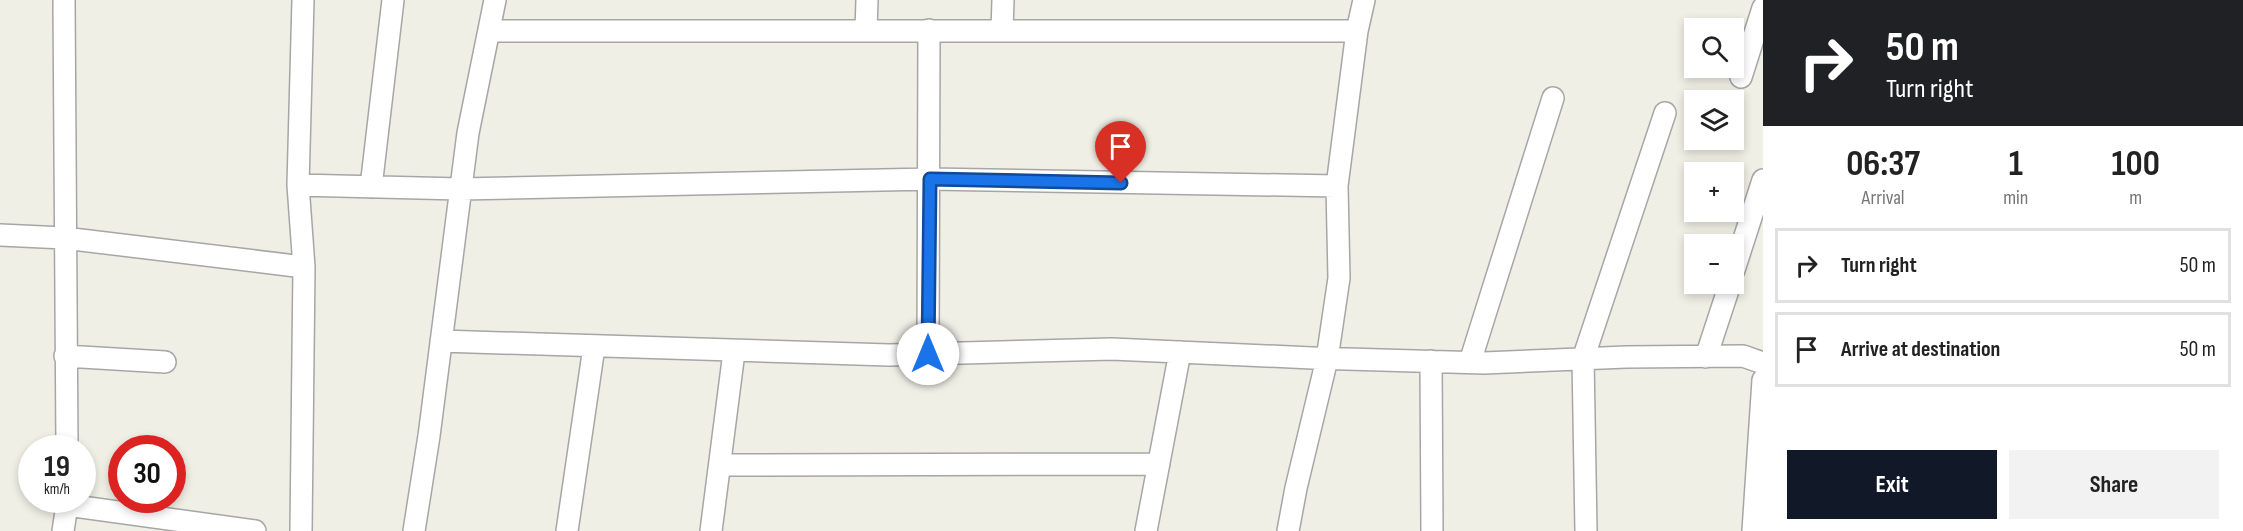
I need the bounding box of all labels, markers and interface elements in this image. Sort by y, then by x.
map controls [1684,18,1744,294]
button: search [1684,18,1744,78]
text: 50 m [1886,22,1959,73]
icon: right [1787,24,1865,102]
text: Turn right [1886,73,1973,105]
button: layers [1684,90,1744,150]
pin [1095,121,1146,183]
icon: arrive [1104,130,1137,163]
text: 06:37 [1846,143,1920,186]
text: 1 [2009,143,2023,186]
text: 100 [2111,143,2160,186]
button: + [1684,162,1744,222]
text: Arrival [1862,186,1905,210]
text: min [2003,186,2028,210]
text: m [2129,186,2142,210]
button: − [1684,234,1744,294]
icon: right [1790,249,1823,282]
text: Turn right [1841,252,1917,279]
text: 50 m [2180,252,2216,279]
position arrow [896,322,960,386]
icon: arrive [1790,333,1823,366]
text: Arrive at destination [1841,336,2000,363]
text: 50 m [2180,336,2216,363]
speed limit sign: 30 [108,435,186,513]
text: 19 [44,449,70,485]
button: Exit [1787,450,1997,519]
button: Share [2009,450,2219,519]
text: km/h [44,480,70,499]

